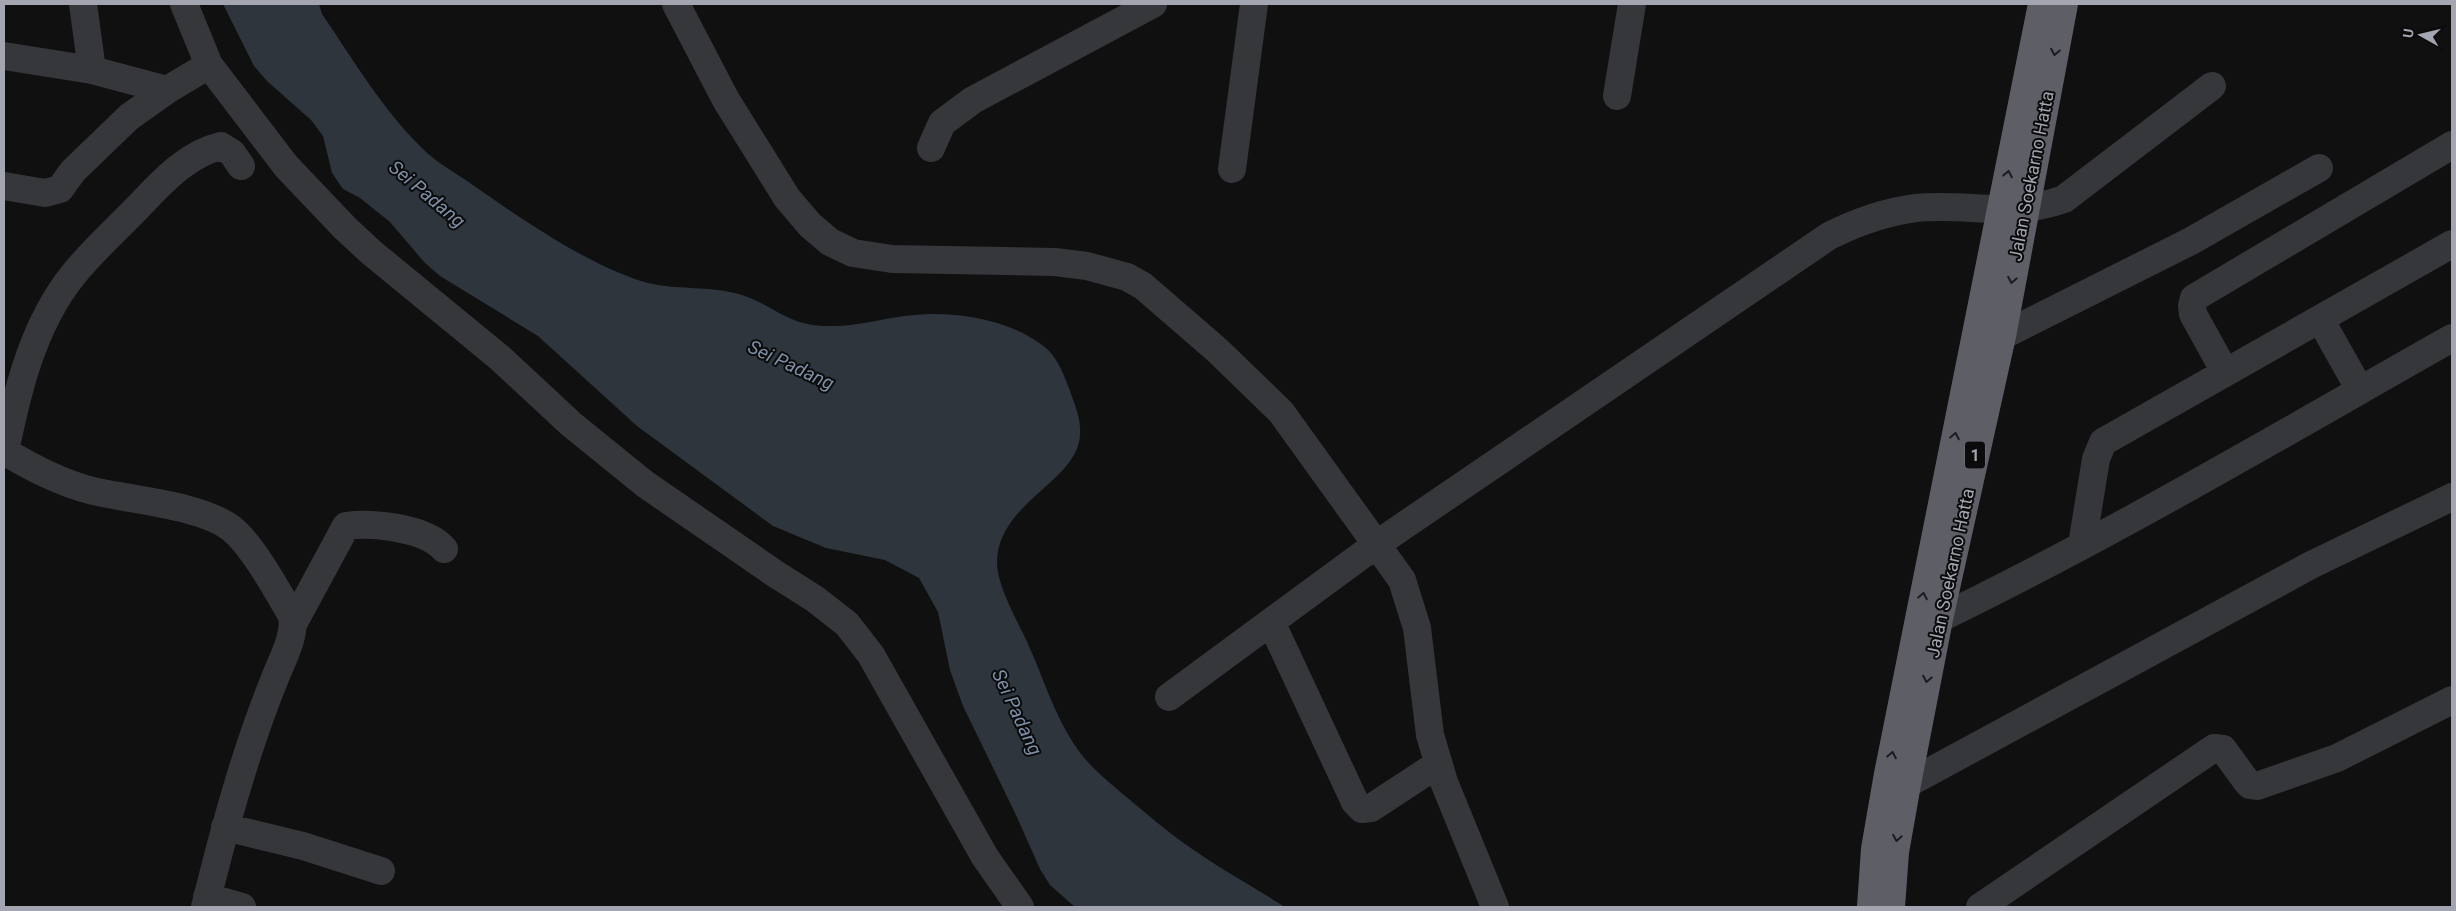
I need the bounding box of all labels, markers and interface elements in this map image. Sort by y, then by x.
north arrow [2396,10,2446,60]
text: U [2400,28,2417,39]
one-way arrow [2050,47,2061,56]
street label: Jalan Soekarno Hatta [2004,89,2058,263]
water label: Sei Padang [384,156,470,232]
one-way arrow [2002,170,2013,179]
one-way arrow [2007,276,2017,284]
water label: Sei Padang [744,335,838,395]
one-way arrow [1949,432,1960,441]
road number: 1 [1965,442,1985,468]
street label: Jalan Soekarno Hatta [1922,486,1978,660]
one-way arrow [1917,591,1928,600]
water label: Sei Padang [987,665,1047,759]
one-way arrow [1923,674,1933,683]
one-way arrow [1886,751,1896,760]
one-way arrow [1893,834,1903,843]

